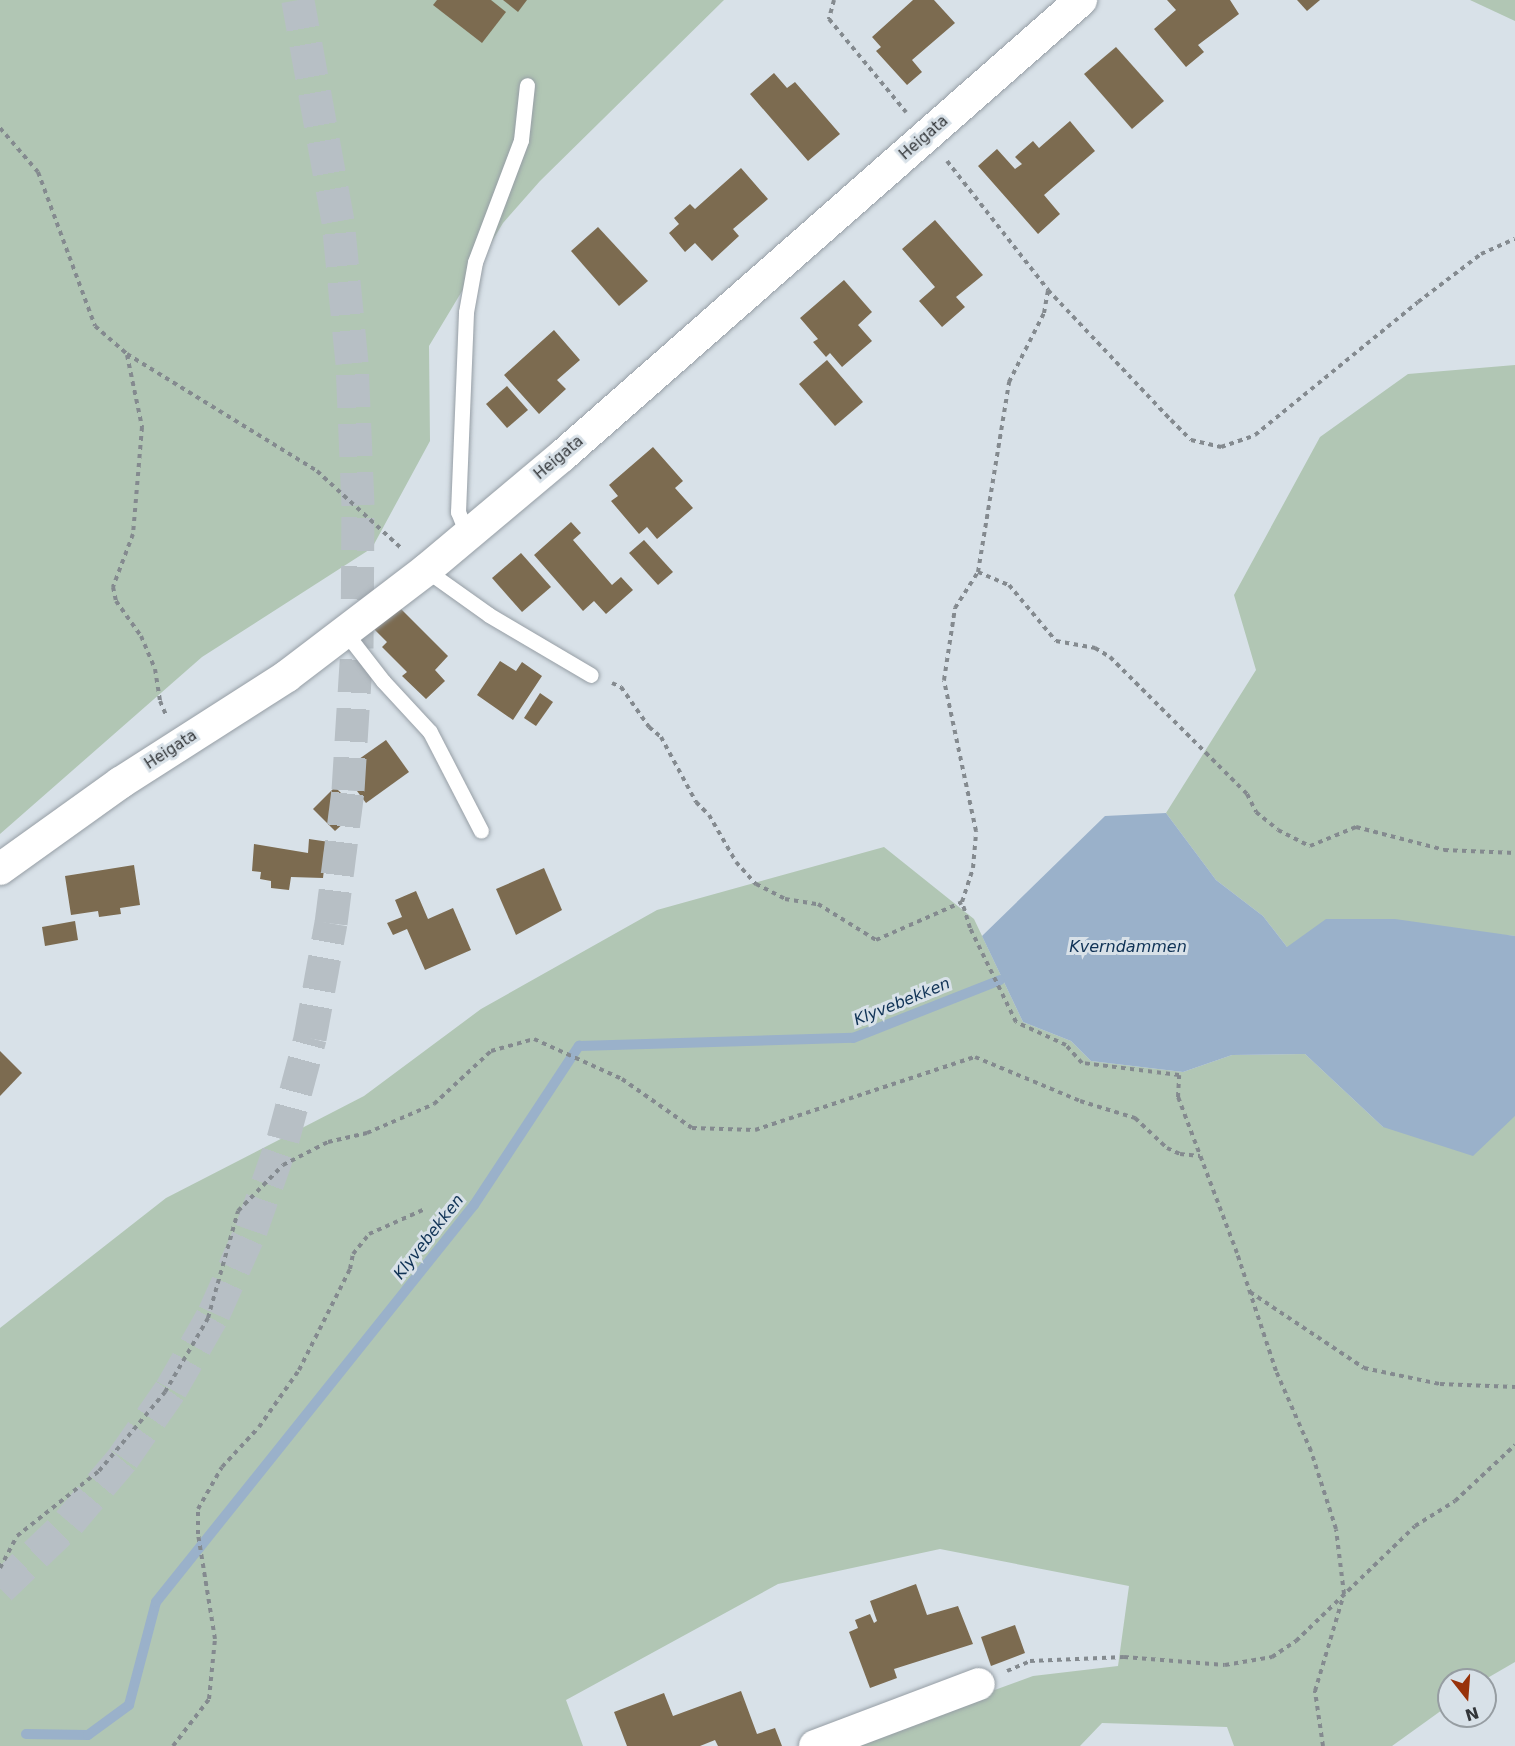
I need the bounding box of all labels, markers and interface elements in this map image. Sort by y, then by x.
street label: Heigata [896,112,952,164]
street label: Heigata [531,432,587,484]
street label: Heigata [142,727,200,773]
water label: Kverndammen [1069,937,1187,957]
water label: Klyvebekken [851,974,953,1030]
water label: Klyvebekken [390,1191,468,1283]
north arrow [1437,1668,1497,1728]
text: N [1463,1703,1481,1725]

